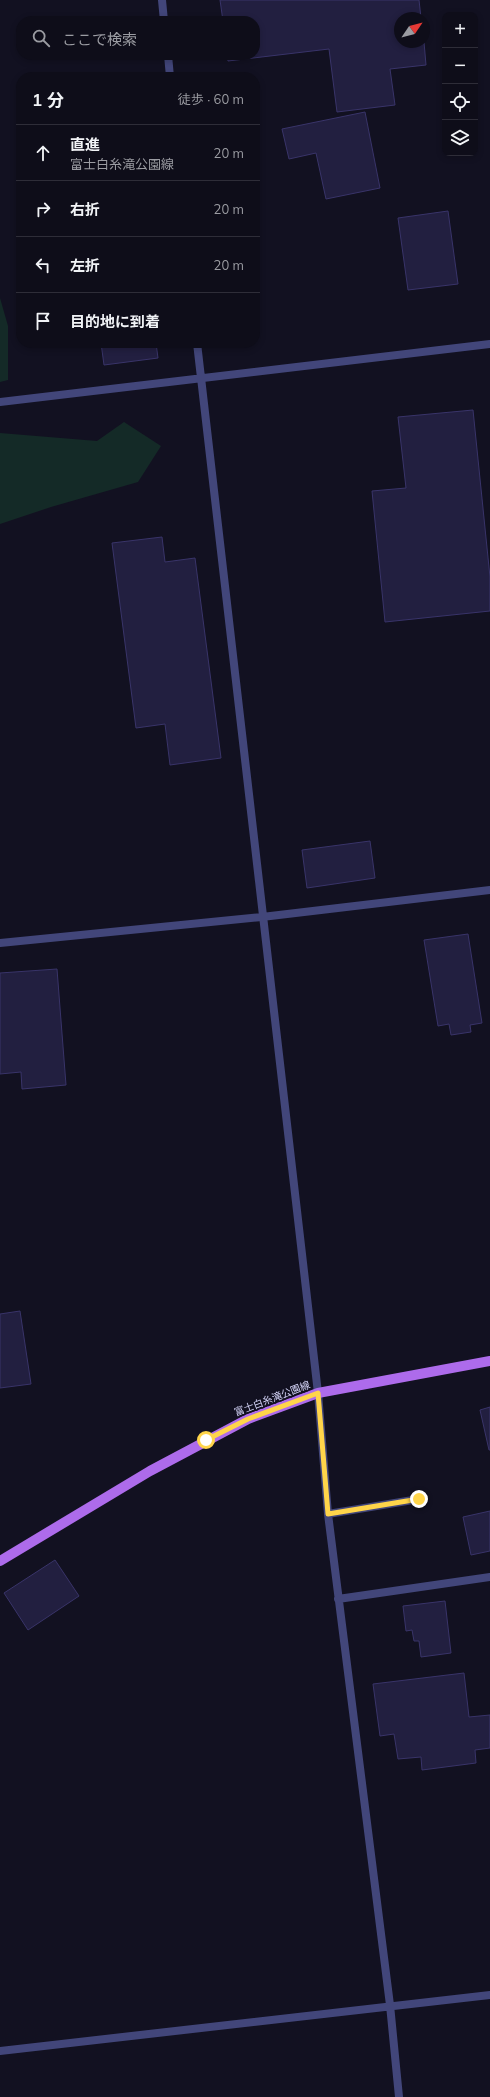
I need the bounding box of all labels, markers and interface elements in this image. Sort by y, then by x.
north arrow [394,12,430,48]
map controls [442,12,478,156]
button: + [442,12,478,48]
search box [16,16,260,60]
icon: search [30,27,52,49]
text: ここで検索 [62,30,137,49]
button: − [442,48,478,84]
button: locate [442,84,478,120]
text: 1 分 [32,89,64,110]
text: 徒歩 · 60 m [178,91,244,107]
button: layers [442,120,478,156]
text: 直進 [70,135,100,154]
icon: ahead [32,142,54,164]
text: 20 m [214,145,244,161]
text: 富士白糸滝公園線 [70,156,174,172]
icon: right [32,198,54,220]
text: 右折 [70,200,100,219]
text: 20 m [214,201,244,217]
icon: left [32,254,54,276]
text: 左折 [70,256,100,275]
text: 20 m [214,257,244,273]
icon: arrive [32,310,54,332]
text: 目的地に到着 [70,312,160,331]
street label: 富士白糸滝公園線 [233,1378,312,1419]
route start [197,1431,215,1449]
route end [410,1490,428,1508]

